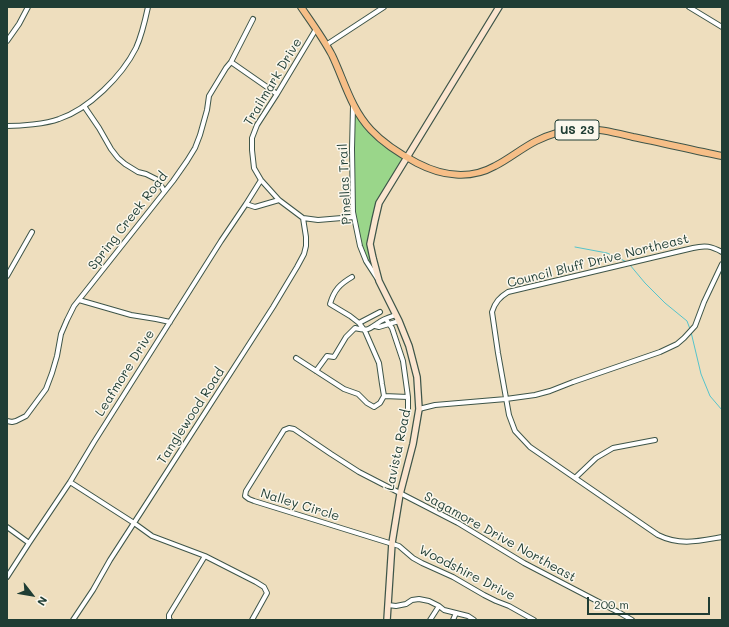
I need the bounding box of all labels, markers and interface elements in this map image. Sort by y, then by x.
street label: Trailmark Drive [241,35,305,129]
road number: US 23 [555,120,599,140]
street label: Pinellas Trail [335,143,355,225]
street label: Spring Creek Road [85,169,171,273]
street label: Council Bluff Drive Northeast [506,231,690,291]
street label: Leafmore Drive [92,327,158,419]
street label: Tanglewood Road [154,365,228,467]
street label: Lavista Road [382,408,414,492]
street label: Nalley Circle [259,486,341,524]
street label: Sagamore Drive Northeast [421,489,579,585]
street label: Woodshire Drive [416,542,518,604]
north arrow [12,575,52,615]
scale bar [589,589,712,615]
text: N [34,594,51,609]
text: 200 m [594,596,629,612]

